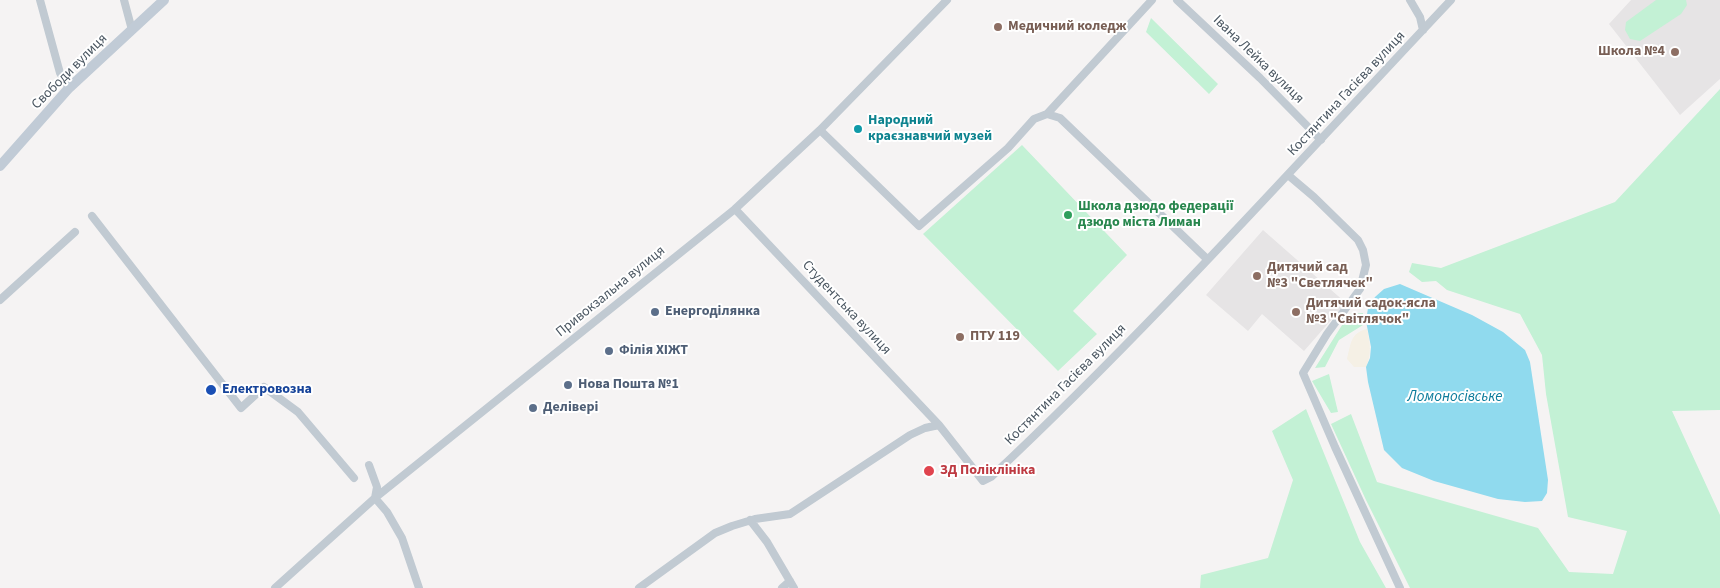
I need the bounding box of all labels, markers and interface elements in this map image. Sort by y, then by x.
street label: Івана Лейка вулиця [1209,12,1307,108]
place label: Медичний коледж [1008,19,1126,35]
marker: Медичний коледж [992,21,1004,33]
street label: Костянтина Гасієва вулиця [1285,28,1409,160]
street label: Свободи вулиця [29,31,111,113]
place label: Школа №4 [1598,44,1665,60]
marker: Школа №4 [1669,46,1681,58]
place label: Народний краєзнавчий музей [868,113,992,146]
marker: Народний краєзнавчий музей [852,123,864,135]
place label: Школа дзюдо федерації дзюдо міста Лиман [1078,199,1234,232]
marker: Школа дзюдо федерації дзюдо міста Лиман [1062,209,1074,221]
street label: Привокзальна вулиця [553,243,669,341]
street label: Студентська вулиця [798,257,894,359]
place label: Дитячий сад №3 "Светлячек" [1267,260,1373,292]
marker: Дитячий сад №3 "Светлячек" [1251,270,1263,282]
place label: Дитячий садок-ясла №3 "Світлячок" [1306,296,1436,328]
place label: Енергоділянка [665,304,760,320]
marker: Енергоділянка [649,306,661,318]
marker: Дитячий садок-ясла №3 "Світлячок" [1290,306,1302,318]
street label: Костянтина Гасієва вулиця [1002,321,1130,449]
place label: ПТУ 119 [970,329,1020,345]
marker: ПТУ 119 [954,331,966,343]
place label: Філія ХІЖТ [619,343,688,359]
marker: Філія ХІЖТ [603,345,615,357]
place label: Нова Пошта №1 [578,377,679,393]
marker: Нова Пошта №1 [562,379,574,391]
place label: Електровозна [222,382,312,398]
marker: Електровозна [204,383,218,397]
water label: Ломоносівське [1407,389,1503,407]
place label: Делівері [543,400,598,416]
marker: Делівері [527,402,539,414]
place label: ЗД Поліклініка [940,463,1035,479]
marker: ЗД Поліклініка [922,464,936,478]

